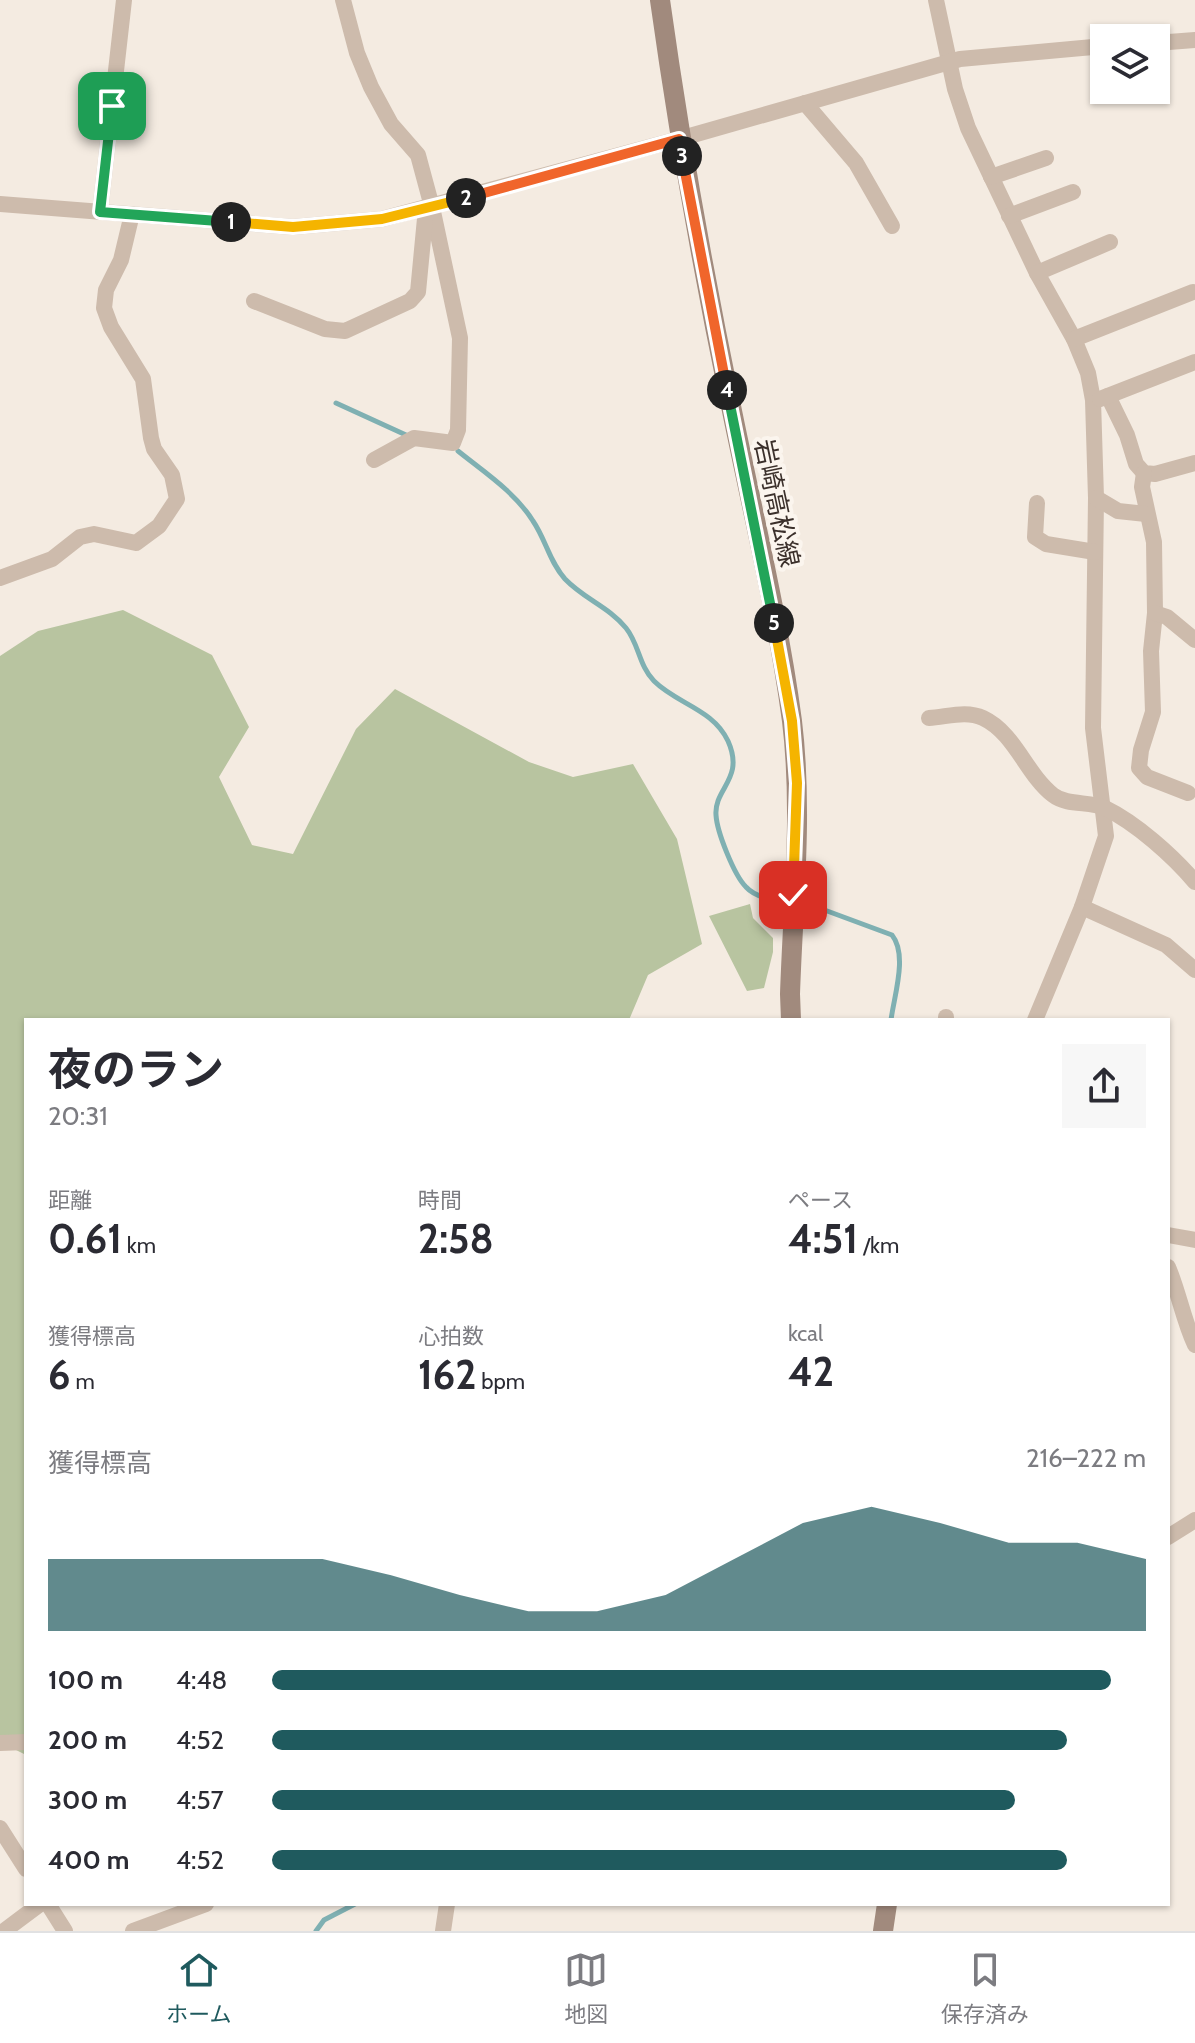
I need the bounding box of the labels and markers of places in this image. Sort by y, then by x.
pin [78,72,146,140]
pin: 3 [662,136,702,176]
pin: 2 [446,178,486,218]
pin: 1 [211,202,251,242]
pin: 4 [707,370,747,410]
pin: 5 [754,603,794,643]
pin [759,861,827,929]

